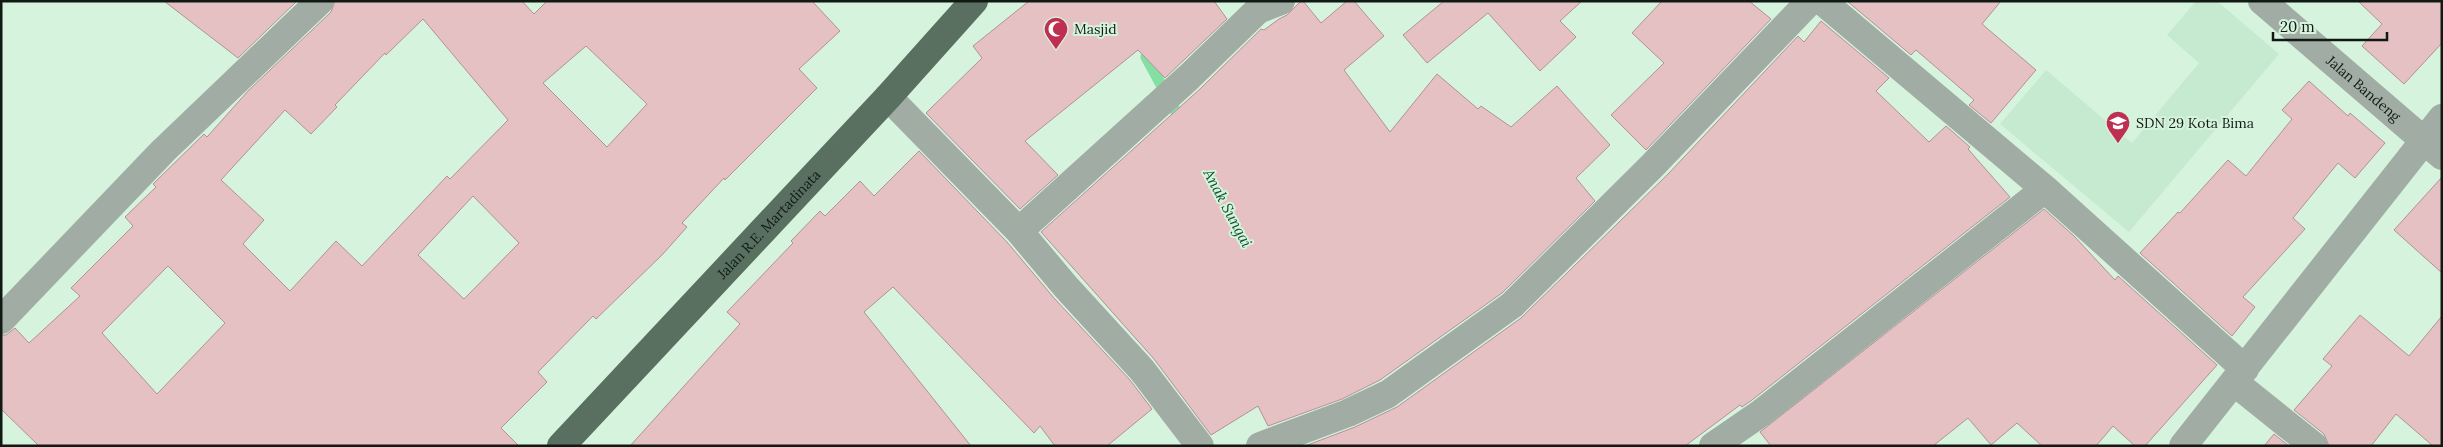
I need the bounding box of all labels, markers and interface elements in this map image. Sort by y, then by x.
scale bar [2273,10,2387,42]
mosque icon: Masjid [1043,16,1069,50]
text: 20 m [2280,17,2315,36]
place label: Masjid [1074,20,1117,38]
street label: Jalan Bandeng [2322,51,2405,125]
school or university icon: SDN 29 Kota Bima [2105,110,2131,144]
place label: SDN 29 Kota Bima [2136,114,2254,132]
water label: Anak Sungai [1199,165,1257,251]
street label: Jalan R.E. Martadinata [713,166,824,283]

